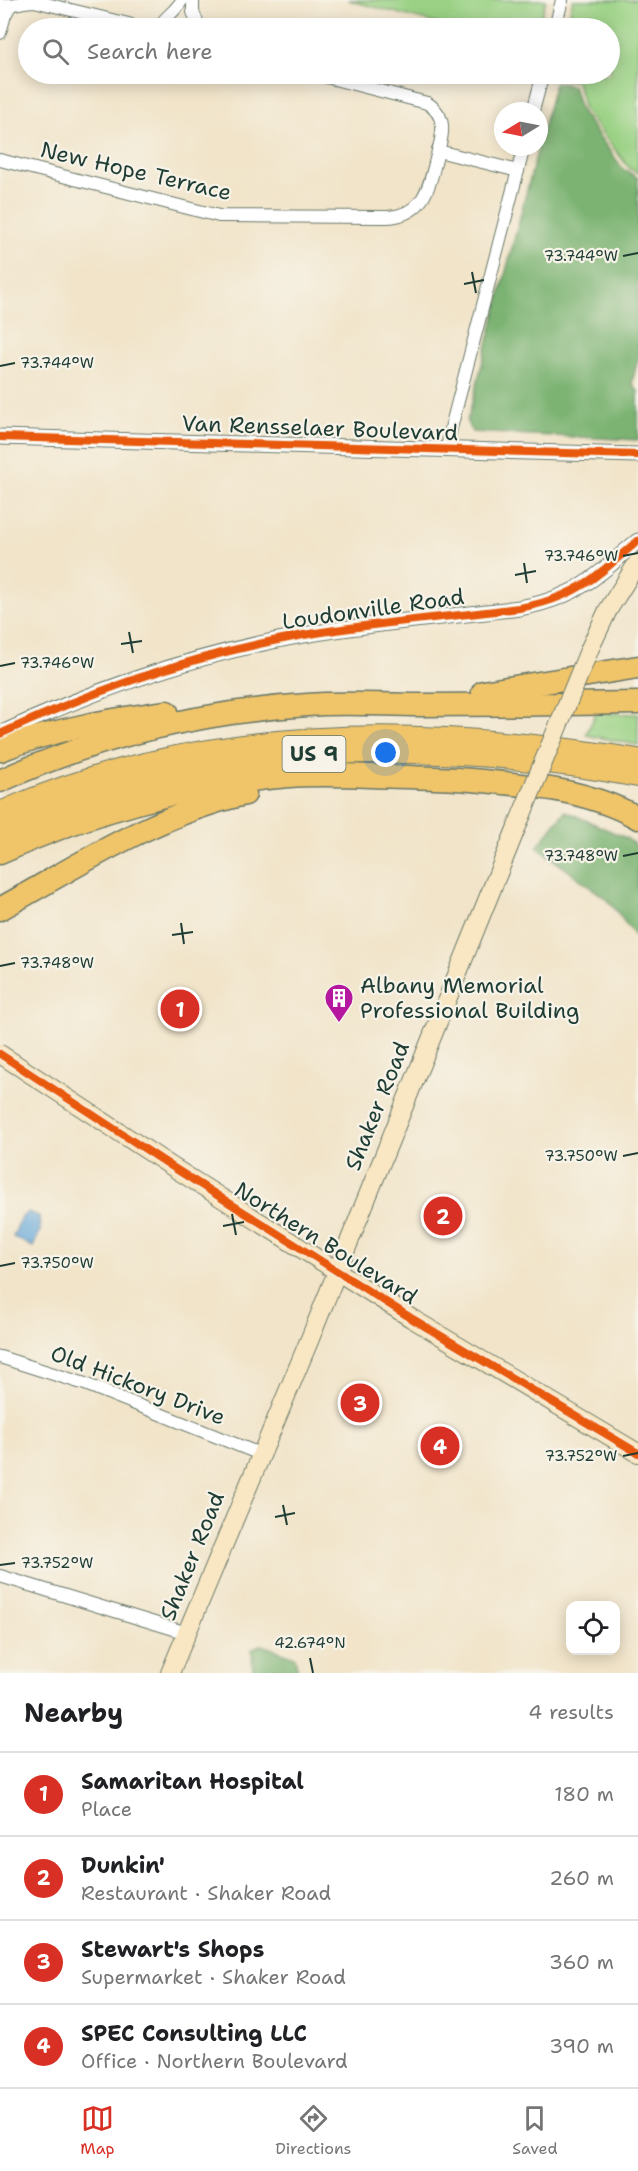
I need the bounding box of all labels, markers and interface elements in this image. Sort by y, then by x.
search box [18,18,620,84]
icon: search [39,35,72,68]
text: Search here [87,37,213,66]
north arrow [494,102,548,156]
street label: New Hope Terrace [38,135,234,207]
text: 73.744°W [544,246,618,266]
text: 73.744°W [20,353,94,373]
street label: Van Rensselaer Boulevard [181,409,459,447]
text: 73.746°W [544,546,618,566]
street label: Loudonville Road [280,582,466,636]
text: 73.746°W [20,653,94,673]
road number: US 9 [282,736,346,772]
your location [371,738,400,767]
text: 73.748°W [544,846,618,866]
text: 73.748°W [20,953,94,973]
place label: Albany Memorial Professional Building [360,971,580,1025]
building icon: Albany Memorial Professional Building [323,982,355,1024]
pin: 1 [160,986,200,1032]
street label: Shaker Road [338,1037,416,1175]
text: 73.750°W [544,1146,618,1166]
street label: Northern Boulevard [229,1175,423,1311]
pin: 2 [424,1194,462,1238]
text: 73.750°W [20,1253,94,1273]
street label: Old Hickory Drive [47,1338,229,1432]
pin: 3 [340,1380,380,1426]
pin: 4 [420,1424,460,1468]
text: 73.752°W [545,1446,617,1466]
street label: Shaker Road [153,1487,231,1625]
text: 73.752°W [21,1553,93,1573]
map controls [566,1601,620,1655]
button: locate [566,1601,620,1655]
text: 42.674°N [274,1633,346,1653]
text: Nearby [24,1695,123,1730]
text: 4 results [528,1699,614,1725]
text: Samaritan Hospital [81,1767,304,1796]
text: 1 [39,1781,48,1807]
text: 180 m [554,1781,614,1807]
text: Place [81,1796,132,1822]
text: Dunkin' [81,1851,165,1880]
text: 2 [37,1865,51,1891]
text: 260 m [549,1865,614,1891]
text: Restaurant · Shaker Road [81,1880,331,1906]
text: Stewart's Shops [81,1935,264,1964]
text: 3 [37,1949,51,1975]
text: 360 m [549,1949,614,1975]
text: Supermarket · Shaker Road [81,1964,346,1990]
text: SPEC Consulting LLC [81,2019,307,2048]
text: 4 [37,2033,51,2059]
text: 390 m [549,2033,614,2059]
text: Office · Northern Boulevard [81,2048,348,2074]
tab: Map [80,2102,115,2159]
tab: Directions [275,2102,352,2159]
tab: Saved [512,2102,558,2159]

